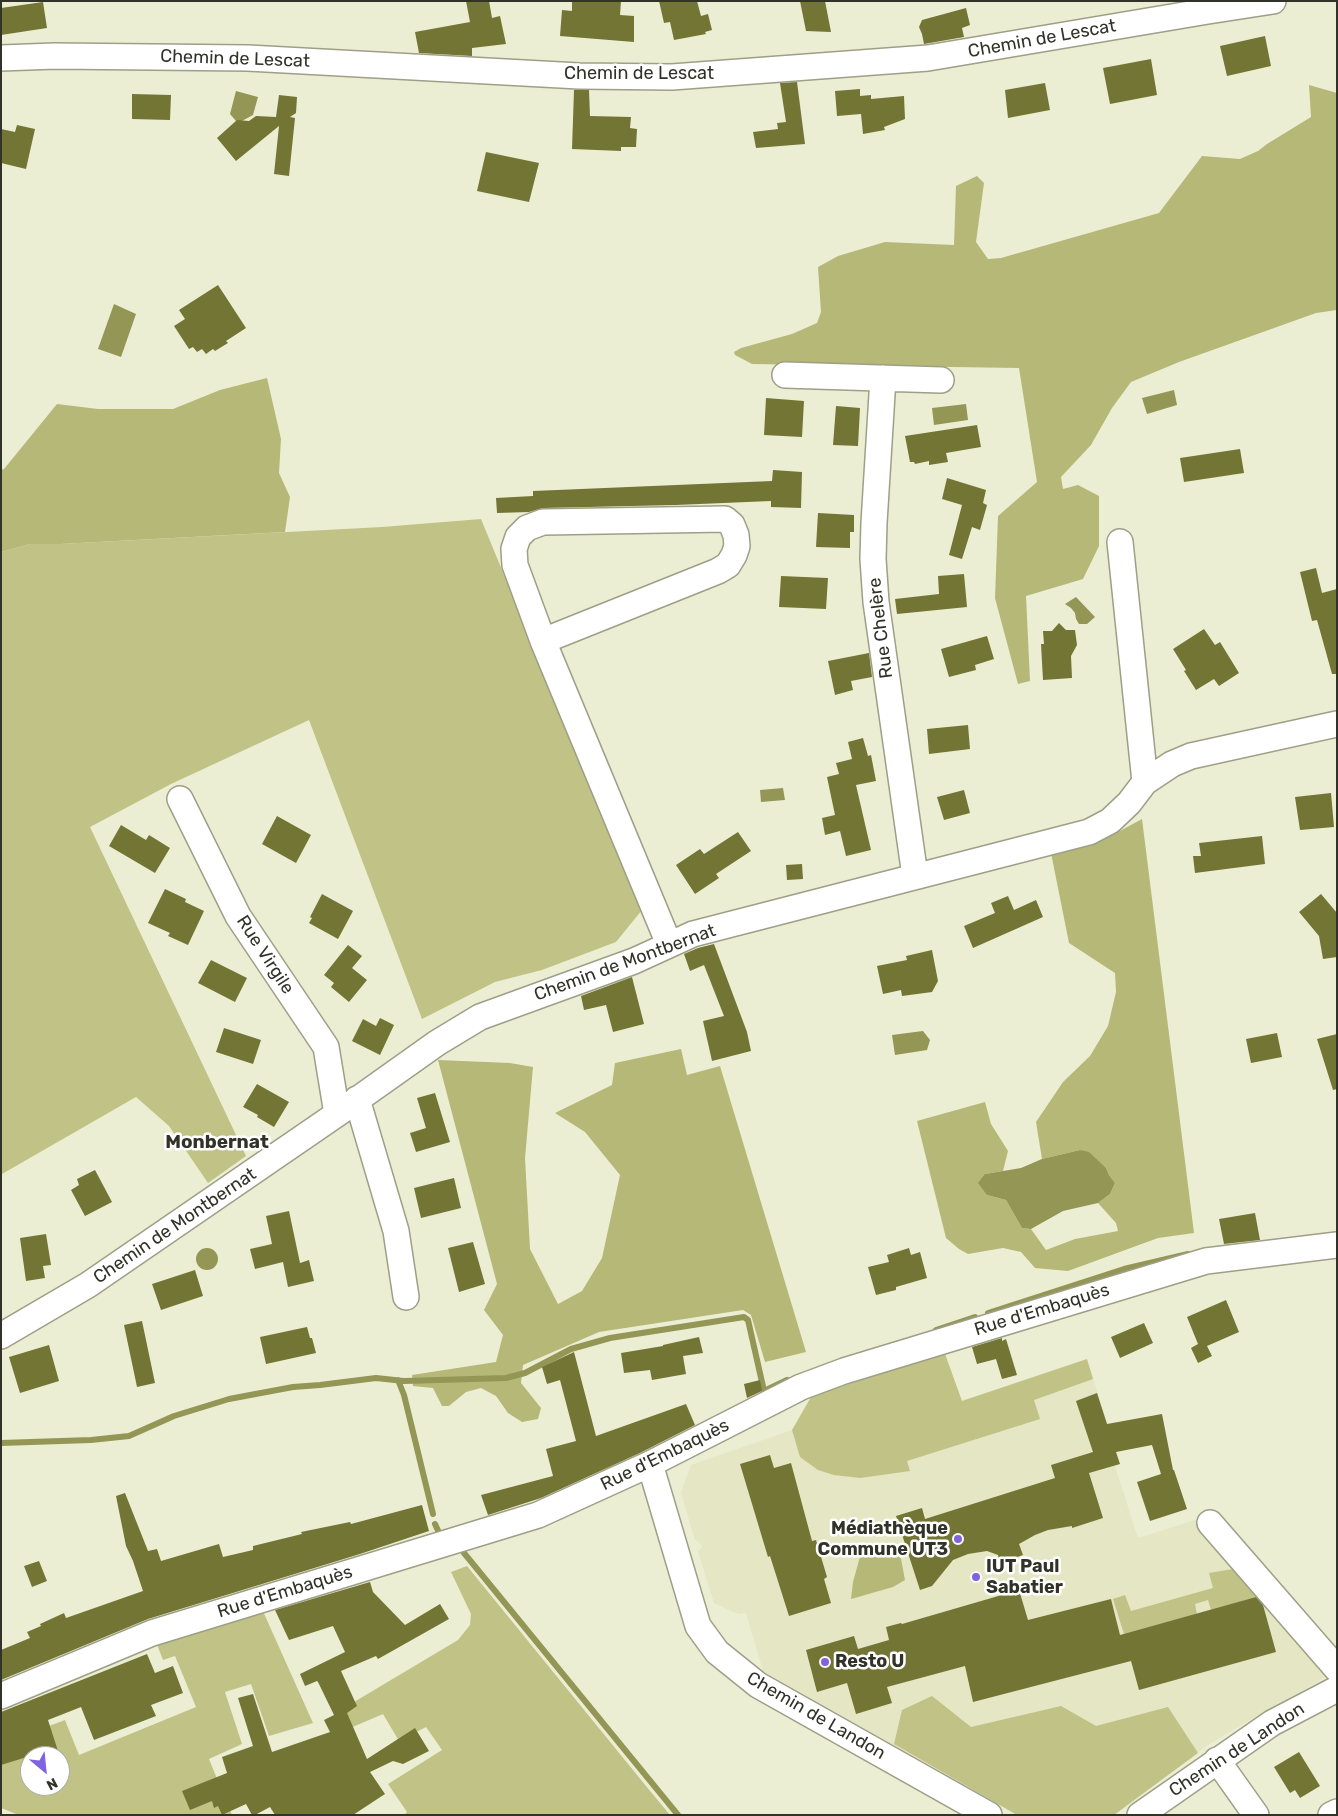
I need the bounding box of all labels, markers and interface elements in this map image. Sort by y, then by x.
street label: Chemin de Lescat [966,15,1118,63]
street label: Chemin de Lescat [160,46,310,72]
street label: Chemin de Lescat [564,63,714,85]
street label: Rue Chelère [864,576,898,680]
street label: Rue Virgile [232,912,298,998]
street label: Chemin de Montbernat [531,920,719,1006]
district label: Monbernat [165,1132,269,1154]
street label: Chemin de Montbernat [89,1163,261,1289]
street label: Rue d'Embaquès [972,1279,1112,1341]
street label: Rue d'Embaquès [597,1415,733,1495]
place label: Médiathèque Commune UT3 [818,1518,948,1560]
marker: Médiathèque Commune UT3 [952,1533,964,1545]
place label: IUT Paul Sabatier [986,1556,1063,1598]
street label: Rue d'Embaquès [215,1561,355,1623]
marker: IUT Paul Sabatier [970,1571,982,1583]
place label: Resto U [835,1651,904,1673]
marker: Resto U [819,1656,831,1668]
street label: Chemin de Landon [743,1667,889,1765]
street label: Chemin de Landon [1165,1698,1309,1802]
north arrow [20,1746,70,1796]
text: N [43,1774,60,1794]

